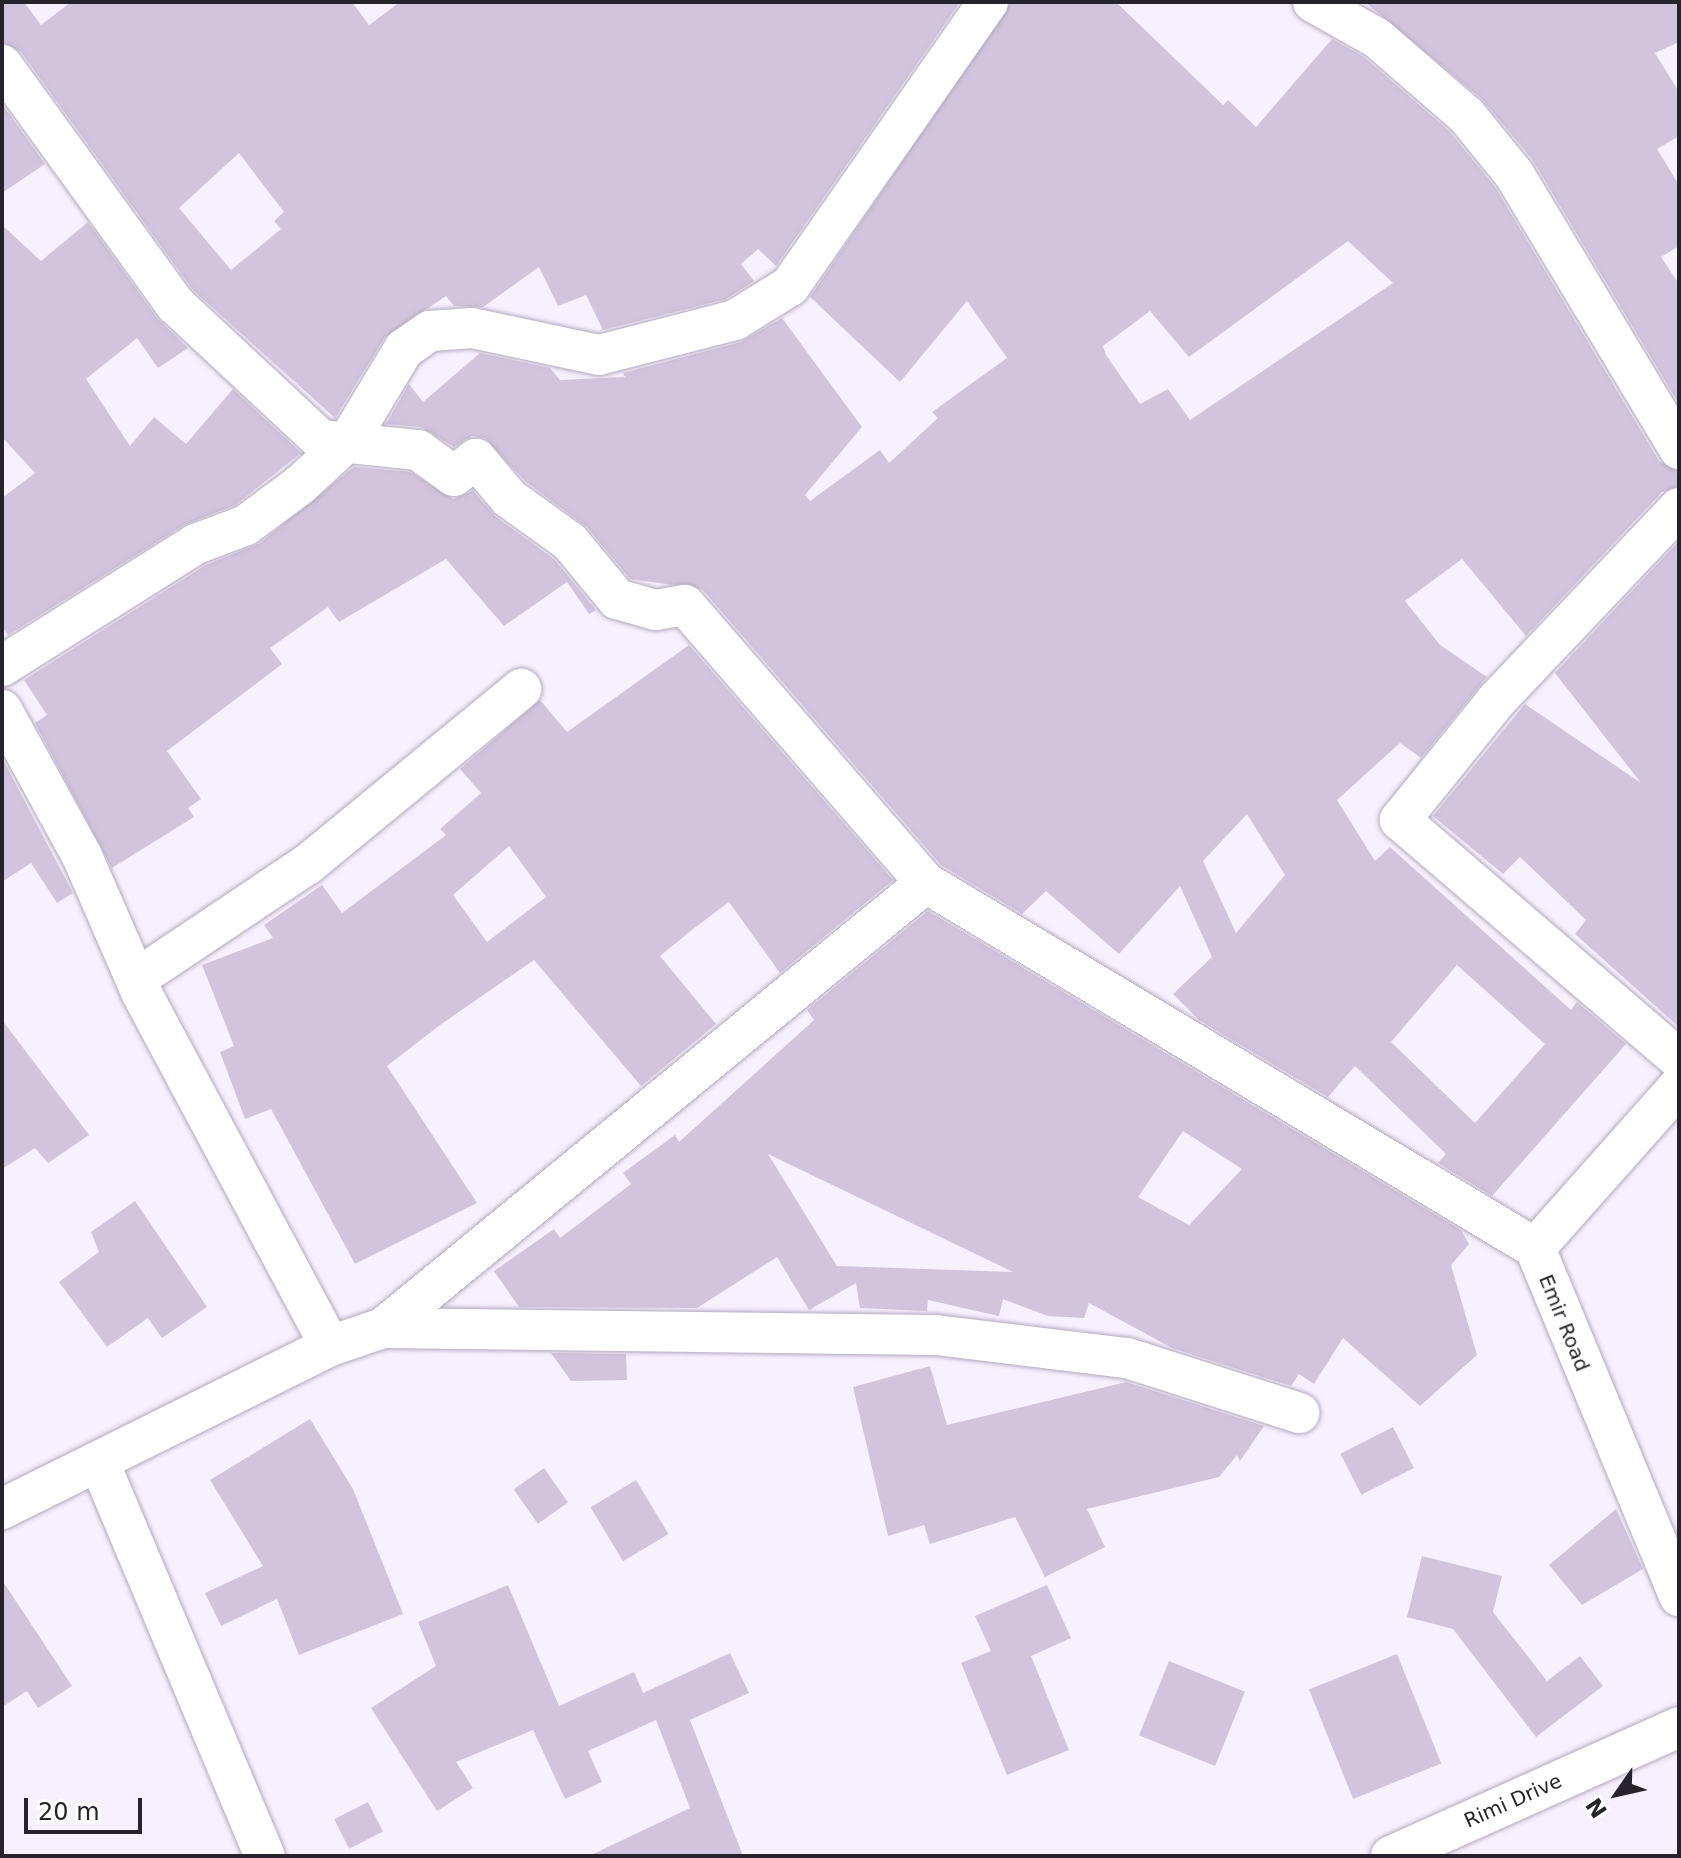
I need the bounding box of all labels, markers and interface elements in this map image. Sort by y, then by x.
street label: Emir Road [1534,1271,1594,1375]
north arrow [1577,1754,1657,1834]
street label: Rimi Drive [1461,1769,1565,1833]
scale bar [28,1782,146,1832]
text: N [1581,1793,1612,1822]
text: 20 m [38,1798,100,1826]

